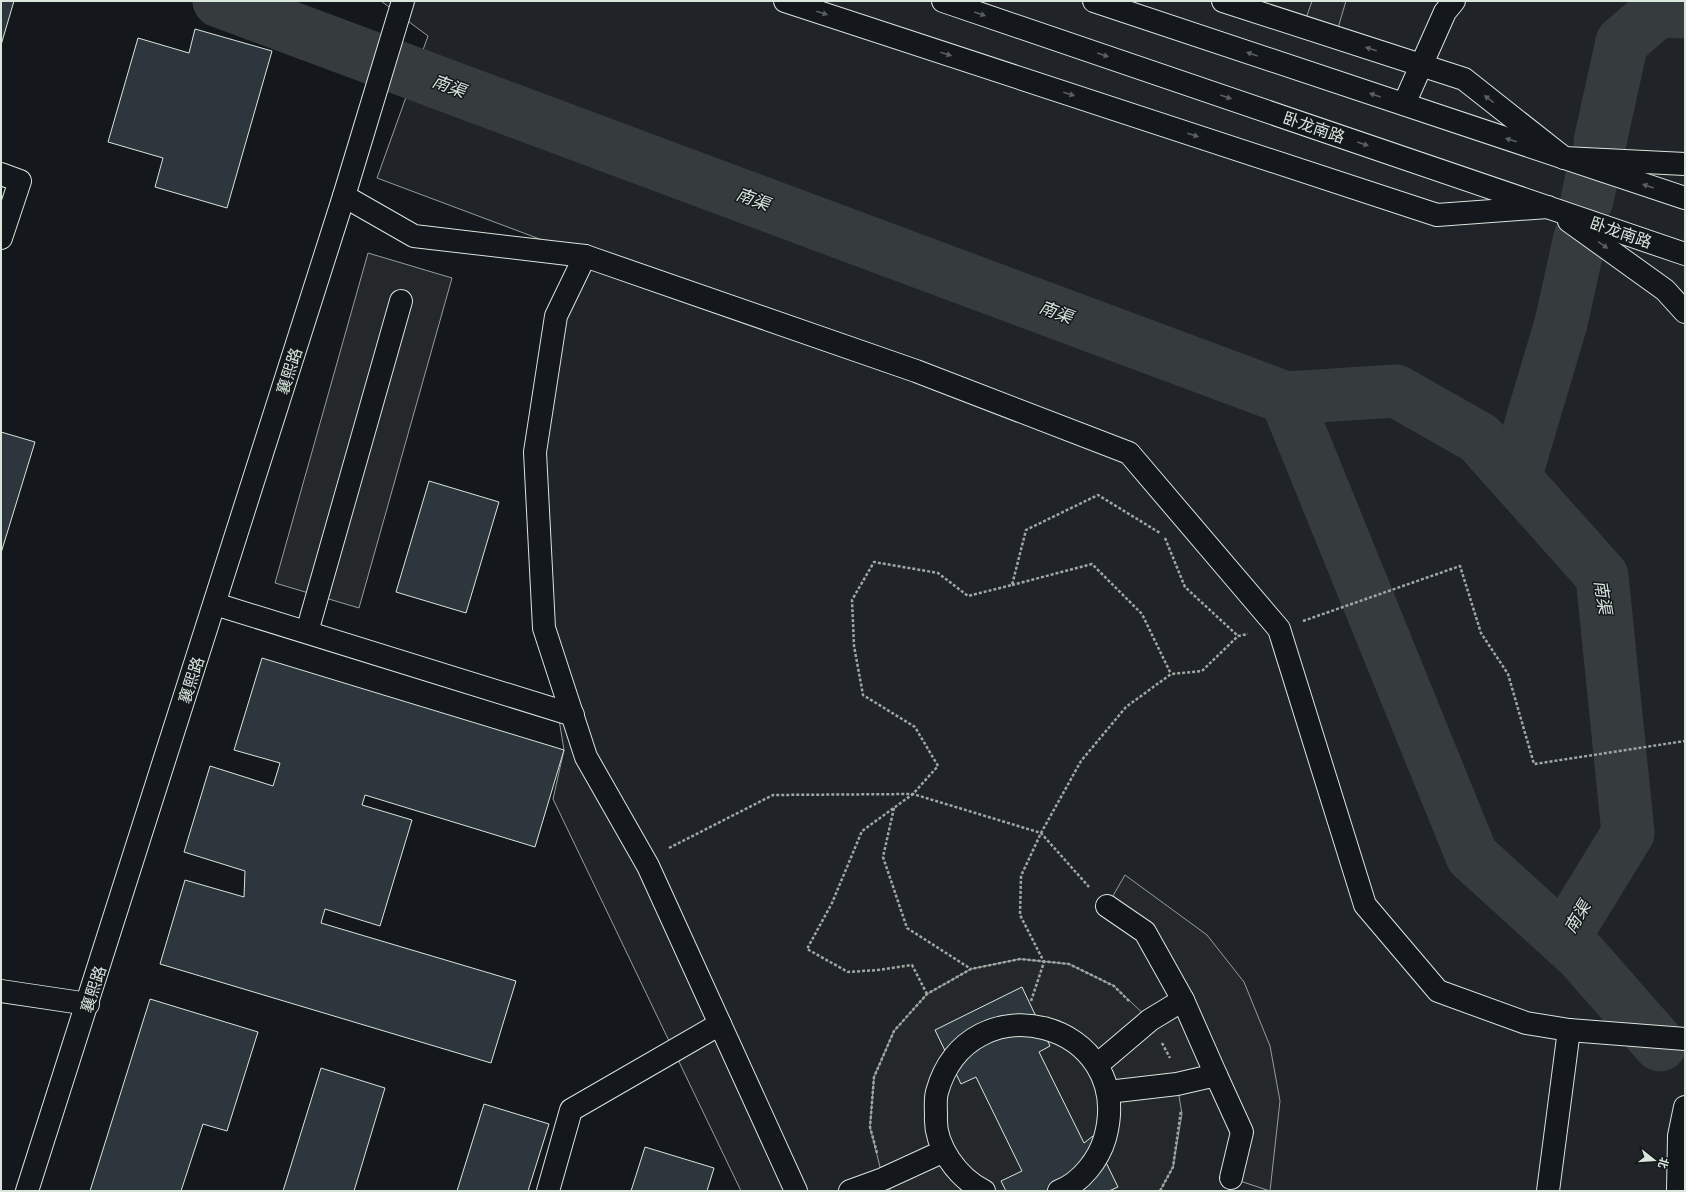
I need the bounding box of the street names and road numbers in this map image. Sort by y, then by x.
street label: 卧龙南路 [1280,106,1348,149]
street label: 卧龙南路 [1587,211,1655,254]
street label: 襄熙路 [271,345,308,398]
street label: 襄熙路 [173,654,210,707]
street label: 襄熙路 [75,963,112,1016]

